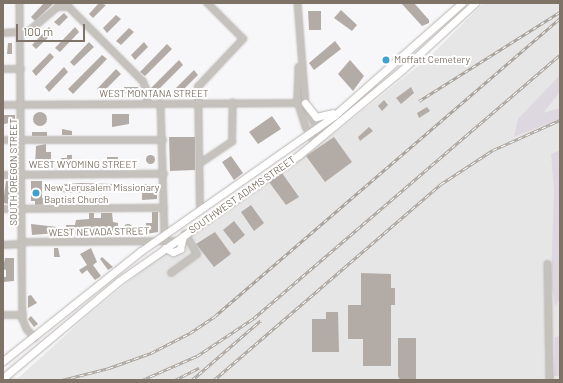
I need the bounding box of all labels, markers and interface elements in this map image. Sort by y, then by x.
scale bar [18,16,87,42]
text: 100 m [23,24,53,38]
place label: Moffatt Cemetery [394,54,470,66]
marker: Moffatt Cemetery [381,55,391,65]
street label: WEST MONTANA STREET [99,88,209,100]
street label: SOUTH OREGON STREET [8,118,20,226]
street label: SOUTHWEST ADAMS STREET [187,154,297,236]
street label: WEST WYOMING STREET [29,159,137,171]
place label: New Jerusalem Missionary Baptist Church [44,181,159,204]
marker: New Jerusalem Missionary Baptist Church [31,188,41,198]
street label: WEST NEVADA STREET [48,225,150,239]

